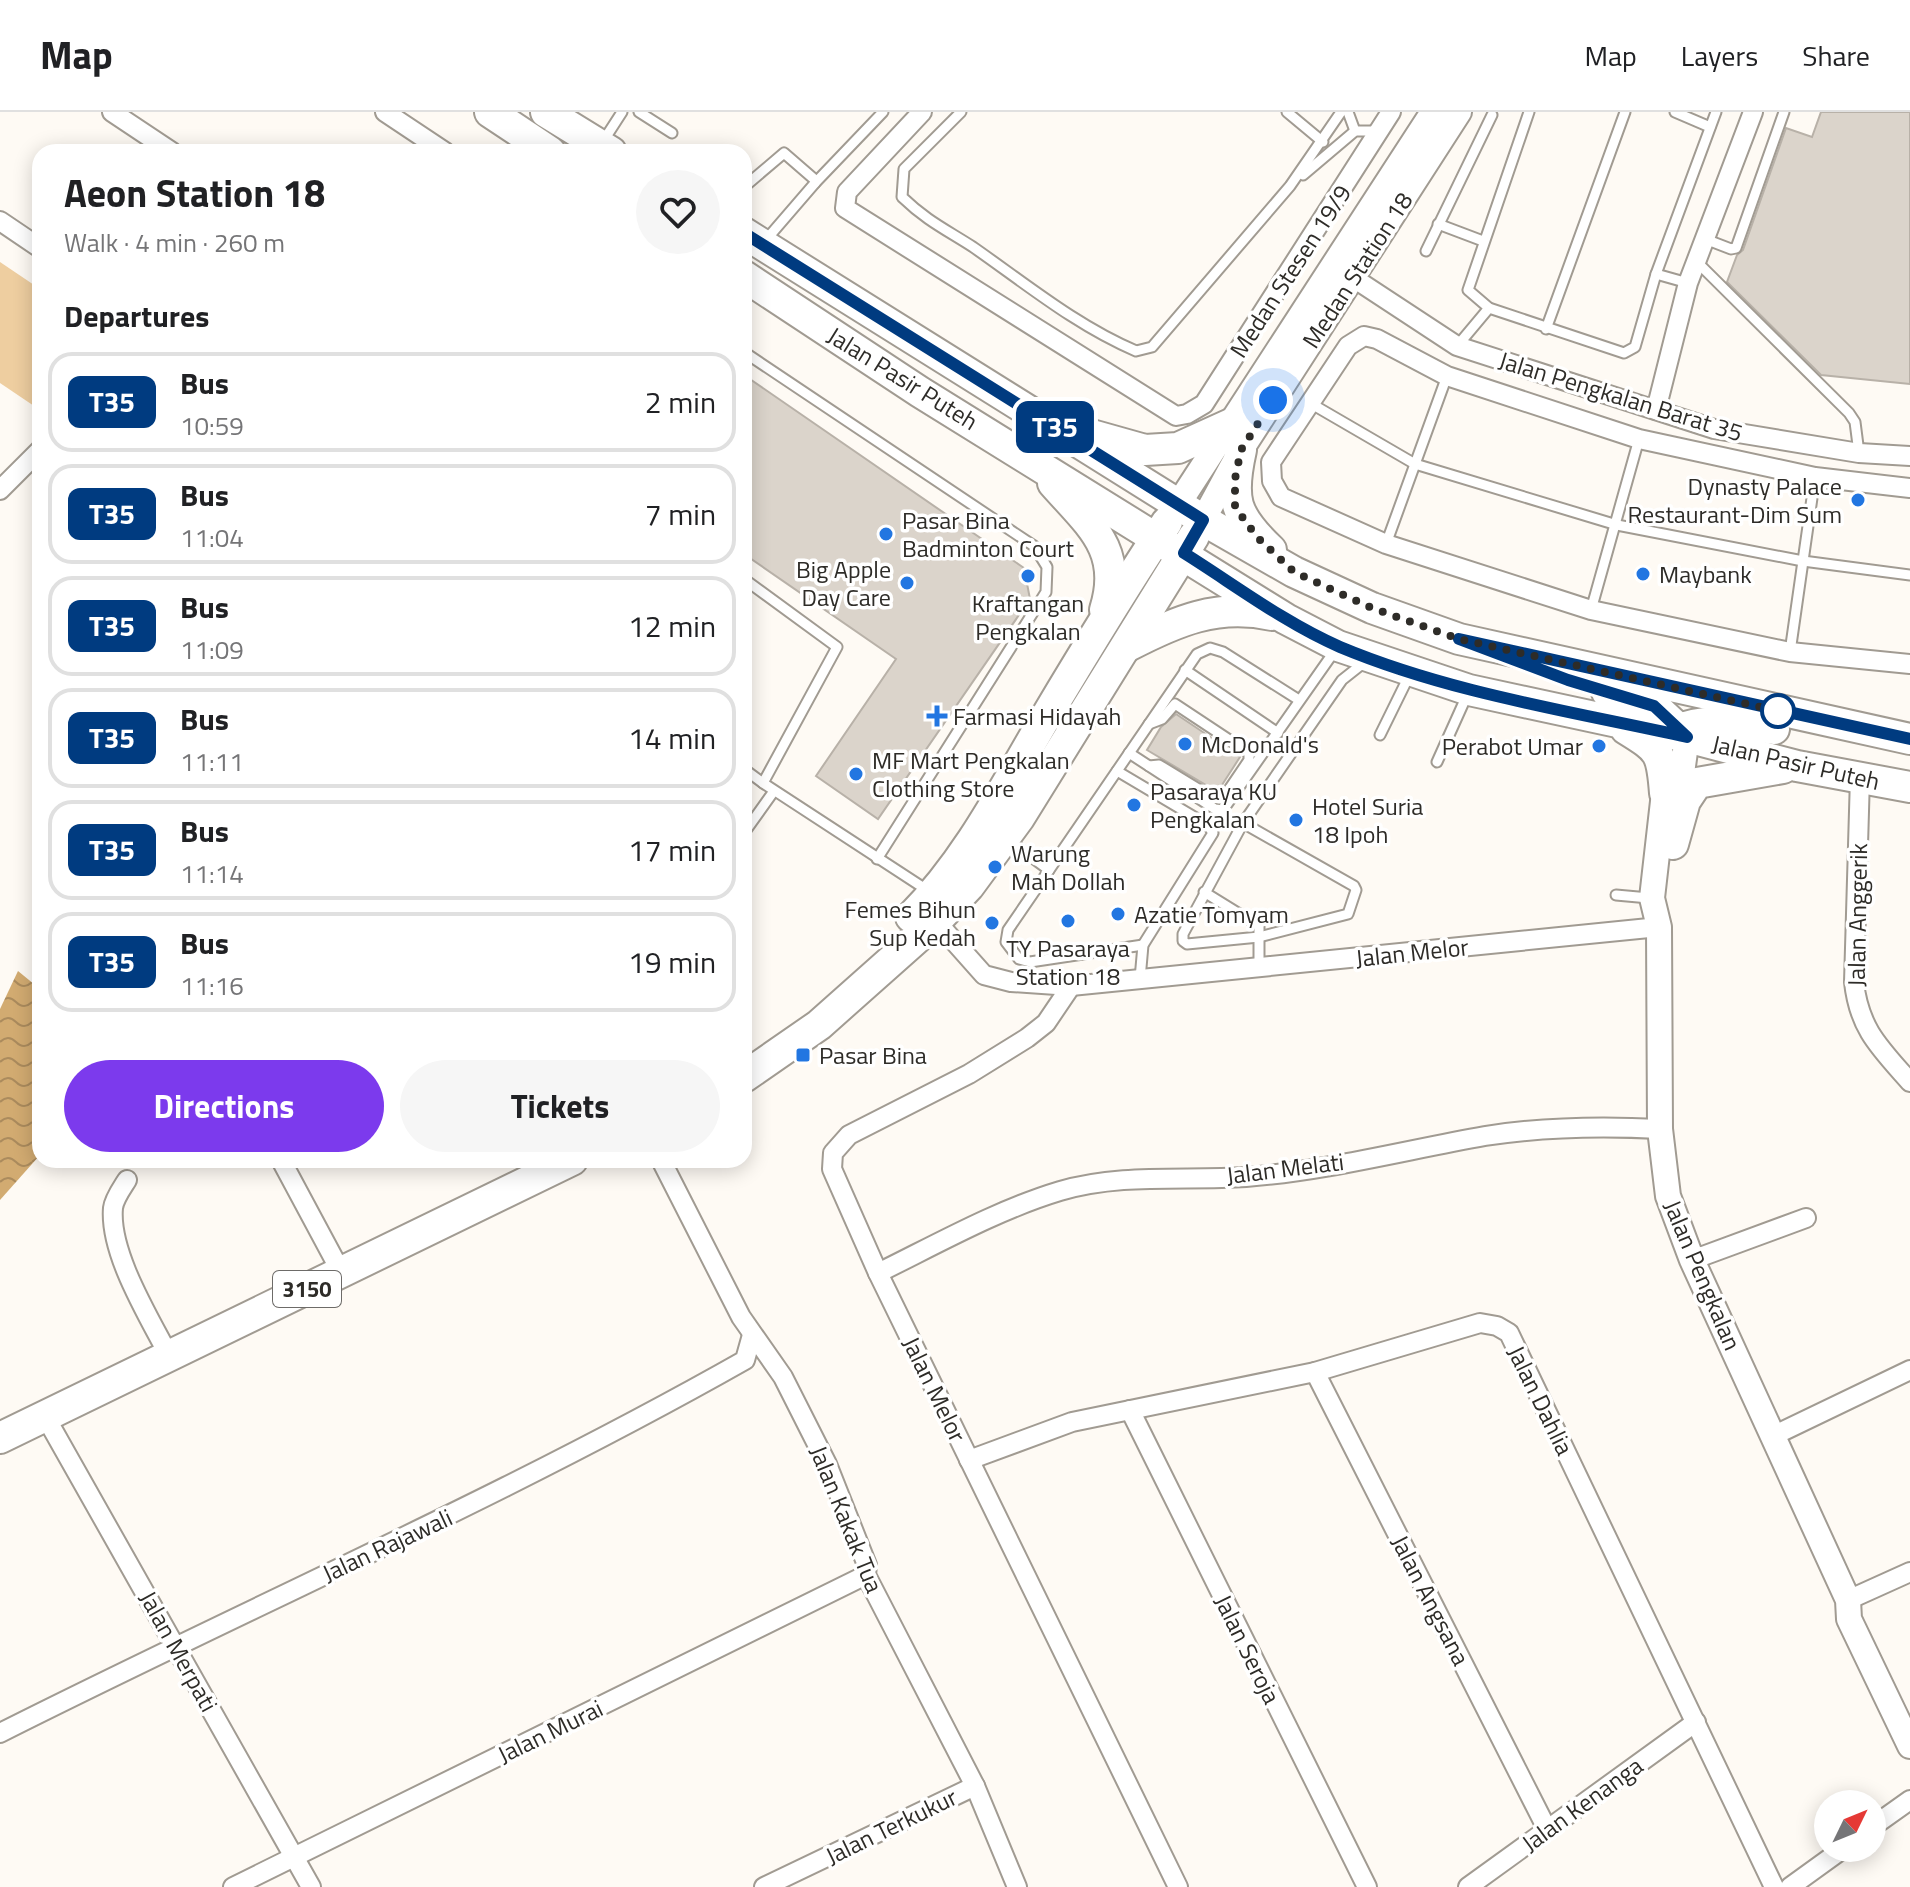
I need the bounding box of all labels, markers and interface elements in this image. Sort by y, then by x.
text: Map [40,26,113,84]
text: Map [1584,34,1637,77]
text: Layers [1681,34,1758,77]
text: Share [1802,34,1870,77]
text: Aeon Station 18 [64,164,325,222]
button: heart [636,170,720,254]
street label: Medan Stesen 19/9 [1220,177,1360,365]
street label: Medan Station 18 [1293,185,1421,355]
text: Walk · 4 min · 260 m [64,223,285,262]
text: Departures [64,293,209,339]
street label: Jalan Pasir Puteh [821,317,985,439]
street label: Jalan Pengkalan Barat 35 [1495,342,1747,450]
text: Bus [180,360,229,406]
text: 2 min [645,379,716,425]
text: T35 [89,380,135,423]
your location [1253,380,1293,420]
line badge: T35 [1009,401,1101,453]
text: T35 [1032,405,1078,448]
text: 10:59 [180,406,244,445]
place label: Dynasty Palace Restaurant-Dim Sum [1628,468,1842,532]
text: Bus [180,472,229,518]
text: 7 min [645,491,716,537]
marker: Dynasty Palace Restaurant-Dim Sum [1849,491,1867,509]
text: T35 [89,492,135,535]
place label: Pasar Bina Badminton Court [902,502,1074,566]
text: 11:04 [180,518,244,557]
marker: Pasar Bina Badminton Court [877,525,895,543]
place label: Big Apple Day Care [796,551,891,615]
place label: Maybank [1659,556,1752,592]
marker: Maybank [1634,565,1652,583]
marker: Kraftangan Pengkalan [1019,567,1037,585]
marker: Big Apple Day Care [898,574,916,592]
text: Bus [180,584,229,630]
place label: Kraftangan Pengkalan [972,585,1084,649]
text: 12 min [628,603,716,649]
text: T35 [89,604,135,647]
text: 11:09 [180,630,244,669]
unlabelled marker [1761,694,1795,728]
text: Bus [180,696,229,742]
place label: Farmasi Hidayah [953,698,1121,734]
marker: Farmasi Hidayah [928,707,946,725]
text: 14 min [628,715,716,761]
text: T35 [89,716,135,759]
street label: Jalan Pasir Puteh [1709,725,1883,799]
place label: McDonald's [1201,726,1319,762]
place label: Perabot Umar [1442,728,1583,764]
marker: McDonald's [1176,735,1194,753]
marker: Perabot Umar [1590,737,1608,755]
text: 11:11 [180,742,244,781]
place label: MF Mart Pengkalan Clothing Store [872,742,1070,806]
marker: MF Mart Pengkalan Clothing Store [847,765,865,783]
place label: Pasaraya KU Pengkalan [1150,773,1277,837]
place label: Hotel Suria 18 Ipoh [1312,788,1423,852]
marker: Pasaraya KU Pengkalan [1125,796,1143,814]
text: Bus [180,808,229,854]
marker: Hotel Suria 18 Ipoh [1287,811,1305,829]
text: 17 min [628,827,716,873]
text: T35 [89,828,135,871]
place label: Warung Mah Dollah [1011,835,1126,899]
street label: Jalan Anggerik [1838,842,1876,987]
text: 11:14 [180,854,244,893]
marker: Warung Mah Dollah [986,858,1004,876]
place label: Femes Bihun Sup Kedah [845,891,976,955]
place label: Azatie Tomyam [1134,896,1289,932]
marker: Azatie Tomyam [1109,905,1127,923]
marker: TY Pasaraya Station 18 [1059,912,1077,930]
marker: Femes Bihun Sup Kedah [983,914,1001,932]
text: Bus [180,920,229,966]
street label: Jalan Melor [1354,928,1470,976]
place label: TY Pasaraya Station 18 [1006,930,1130,994]
text: 19 min [628,939,716,985]
text: T35 [89,940,135,983]
text: 11:16 [180,966,244,1005]
place label: Pasar Bina [819,1037,927,1073]
marker: Pasar Bina [794,1046,812,1064]
button: Directions [64,1060,384,1152]
button: Tickets [400,1060,720,1152]
street label: Jalan Melati [1224,1143,1346,1193]
street label: Jalan Pengkalan [1655,1194,1751,1356]
road number: 3150 [273,1271,341,1307]
street label: Jalan Melor [894,1330,976,1448]
street label: Jalan Dahlia [1499,1339,1583,1461]
street label: Jalan Kakak Tua [801,1440,893,1598]
street label: Jalan Rajawali [316,1499,458,1591]
street label: Jalan Angsana [1383,1528,1479,1672]
street label: Jalan Merpati [131,1584,227,1718]
street label: Jalan Seroja [1206,1588,1290,1710]
street label: Jalan Murai [491,1690,609,1772]
street label: Jalan Kenanga [1514,1748,1650,1860]
street label: Jalan Terkukur [819,1779,963,1873]
north arrow [1814,1790,1886,1862]
map controls [1814,1790,1886,1862]

